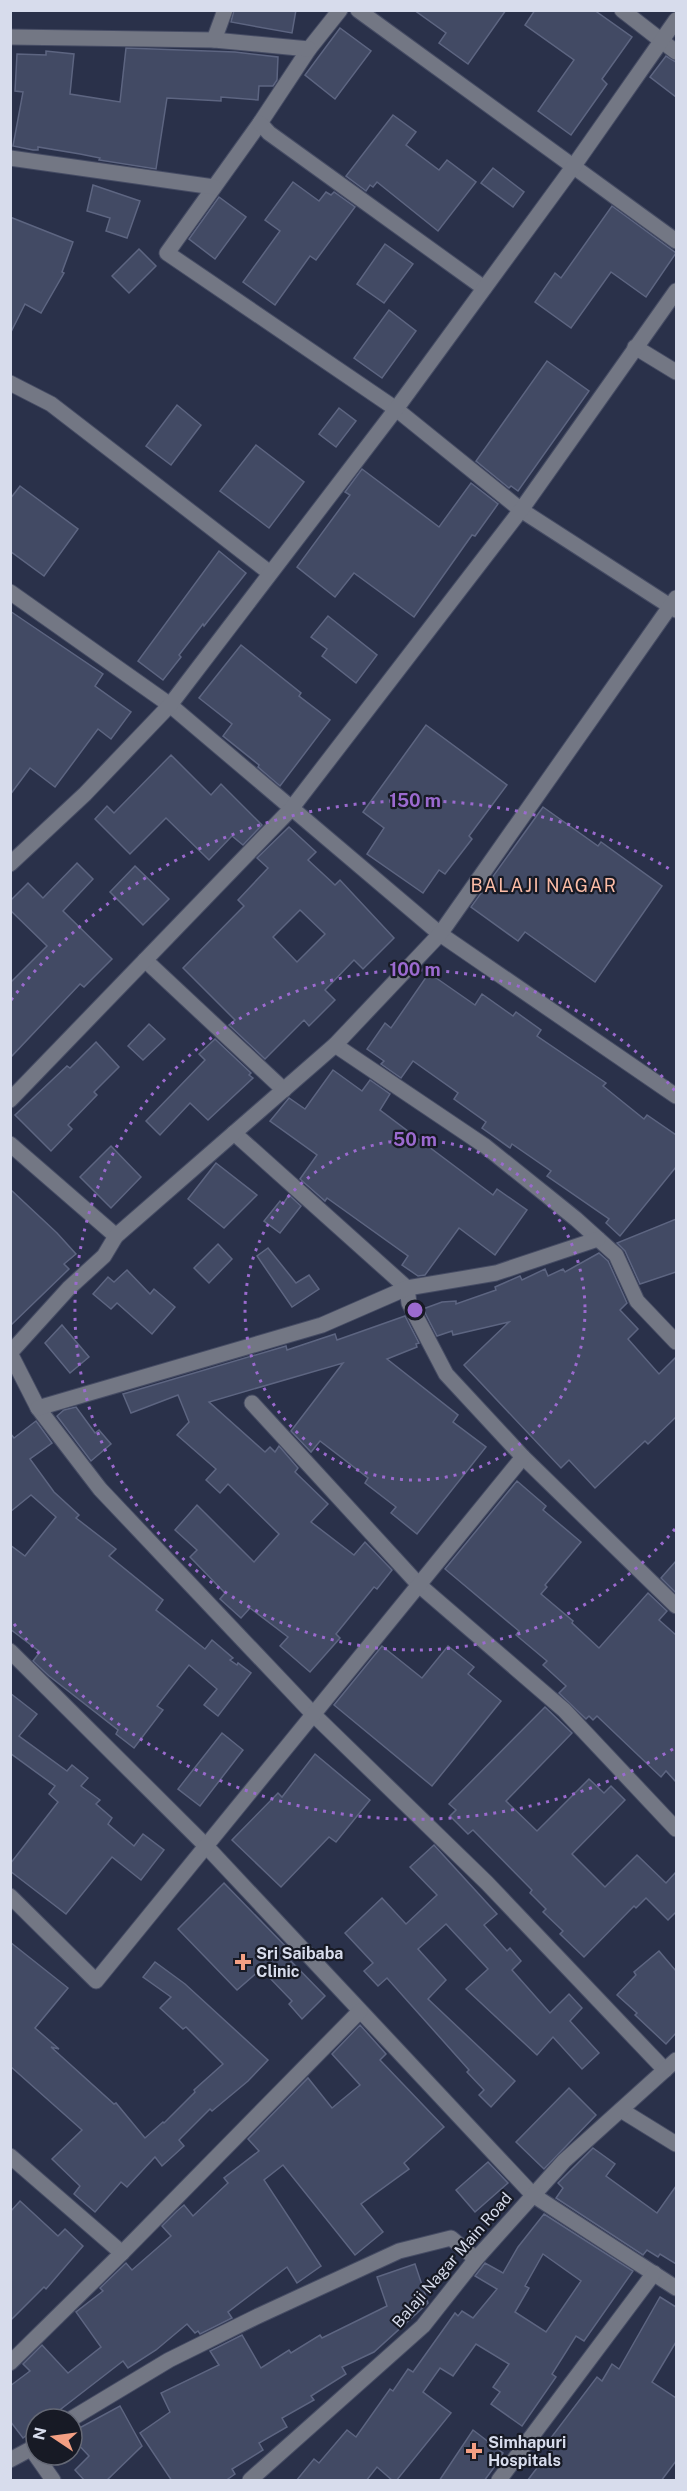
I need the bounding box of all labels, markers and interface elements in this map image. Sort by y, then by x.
text: 150 m [389,790,441,811]
district label: BALAJI NAGAR [471,875,617,896]
text: 100 m [389,959,441,980]
text: 50 m [393,1129,437,1150]
centre of rings [405,1300,425,1320]
place label: Sri Saibaba Clinic [256,1944,343,1981]
marker: Sri Saibaba Clinic [234,1953,252,1971]
street label: Balaji Nagar Main Road [388,2188,516,2332]
north arrow [24,2407,84,2467]
text: N [29,2426,51,2442]
place label: Simhapuri Hospitals [488,2433,566,2470]
marker: Simhapuri Hospitals [465,2442,483,2460]

